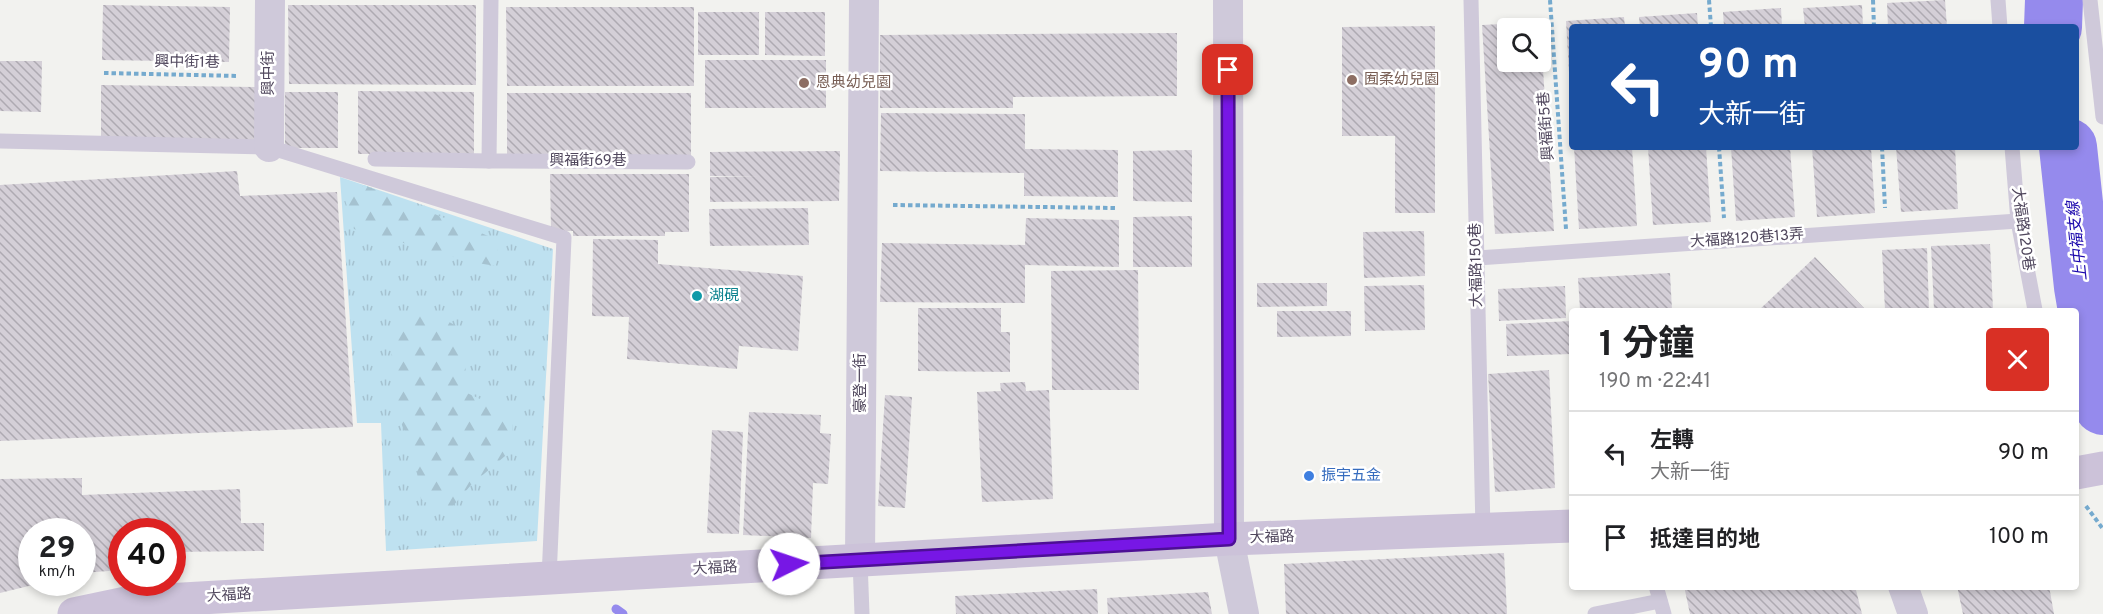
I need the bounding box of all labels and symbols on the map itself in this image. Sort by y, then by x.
pin [1202,44,1253,95]
street label: 興中街 [260,50,279,96]
street label: 興中街1巷 [154,53,220,73]
place label: 囿柔幼兒園 [1364,71,1439,90]
place label: 恩典幼兒園 [816,73,891,93]
marker: 囿柔幼兒園 [1345,73,1359,87]
marker: 恩典幼兒園 [797,76,811,90]
street label: 興福街5巷 [1535,91,1559,161]
street label: 興福街69巷 [549,152,627,171]
street label: 大福路120巷 [2007,186,2037,272]
water label: 上中福支線 [2064,198,2092,282]
street label: 大福路150巷 [1467,223,1487,307]
street label: 大福路120巷13弄 [1689,226,1805,252]
place label: 湖硯 [709,287,739,306]
marker: 湖硯 [690,289,704,303]
street label: 豪登一街 [852,353,871,413]
place label: 振宇五金 [1321,467,1381,486]
marker: 振宇五金 [1302,469,1316,483]
speed limit sign: 40 [108,518,186,596]
street label: 大福路 [1249,528,1295,548]
position arrow [757,532,821,596]
street label: 大福路 [692,558,738,580]
street label: 大福路 [206,585,252,607]

